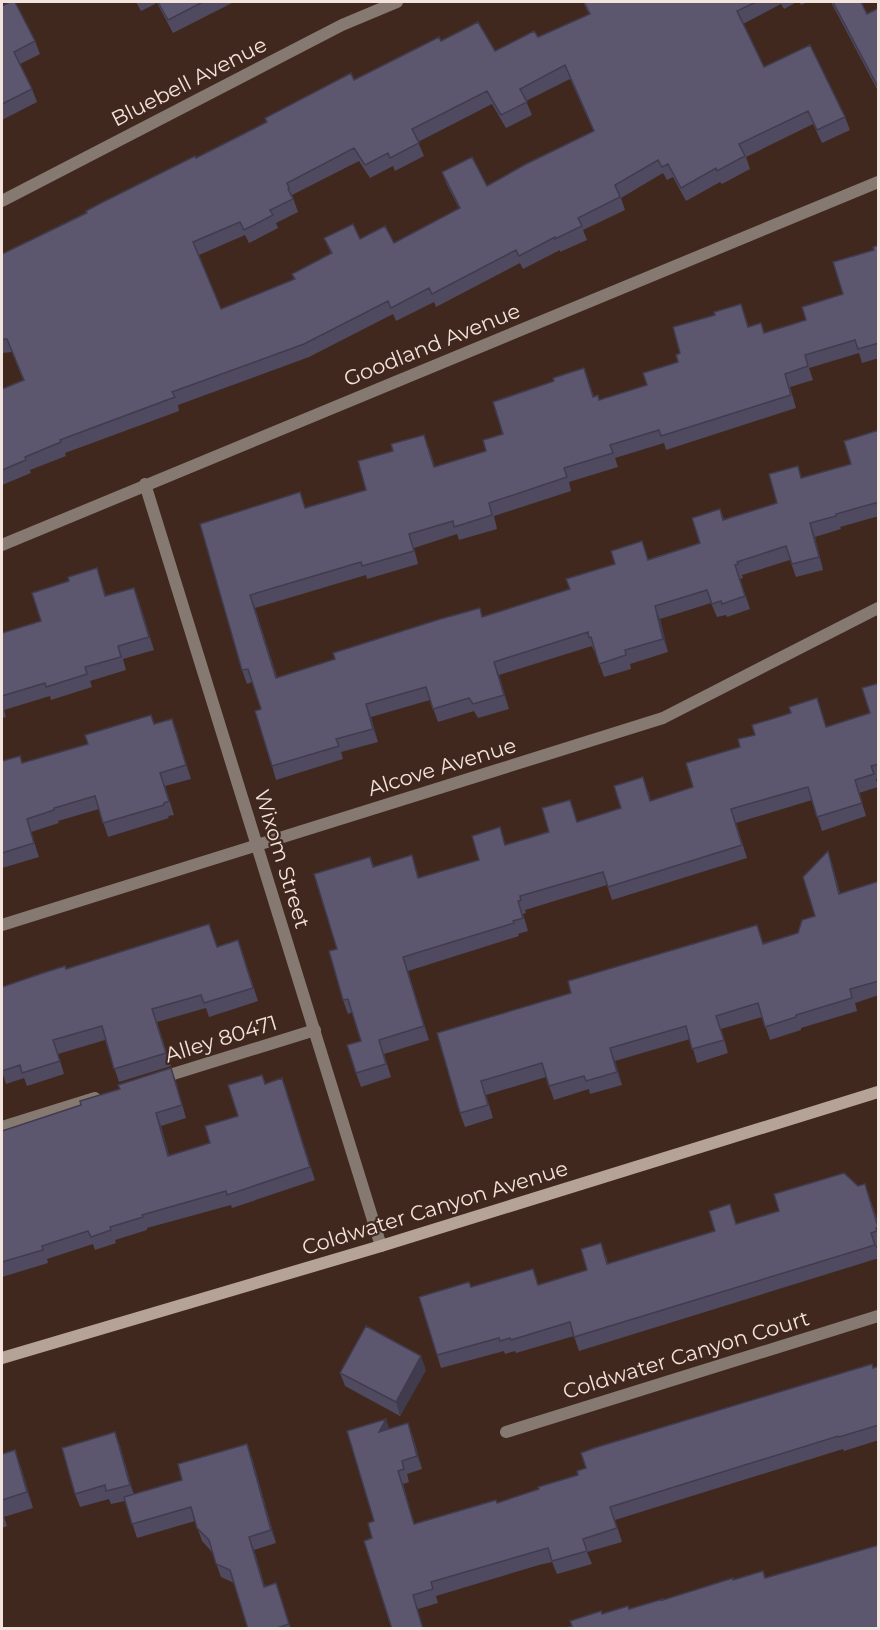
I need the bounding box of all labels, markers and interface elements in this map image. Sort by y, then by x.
street label: Bluebell Avenue [107,32,271,132]
street label: Goodland Avenue [340,298,524,391]
street label: Alcove Avenue [365,732,519,801]
street label: Wixom Street [249,786,315,931]
street label: Alley 80471 [162,1010,280,1067]
street label: Coldwater Canyon Avenue [299,1155,571,1260]
street label: Coldwater Canyon Court [560,1305,812,1404]

